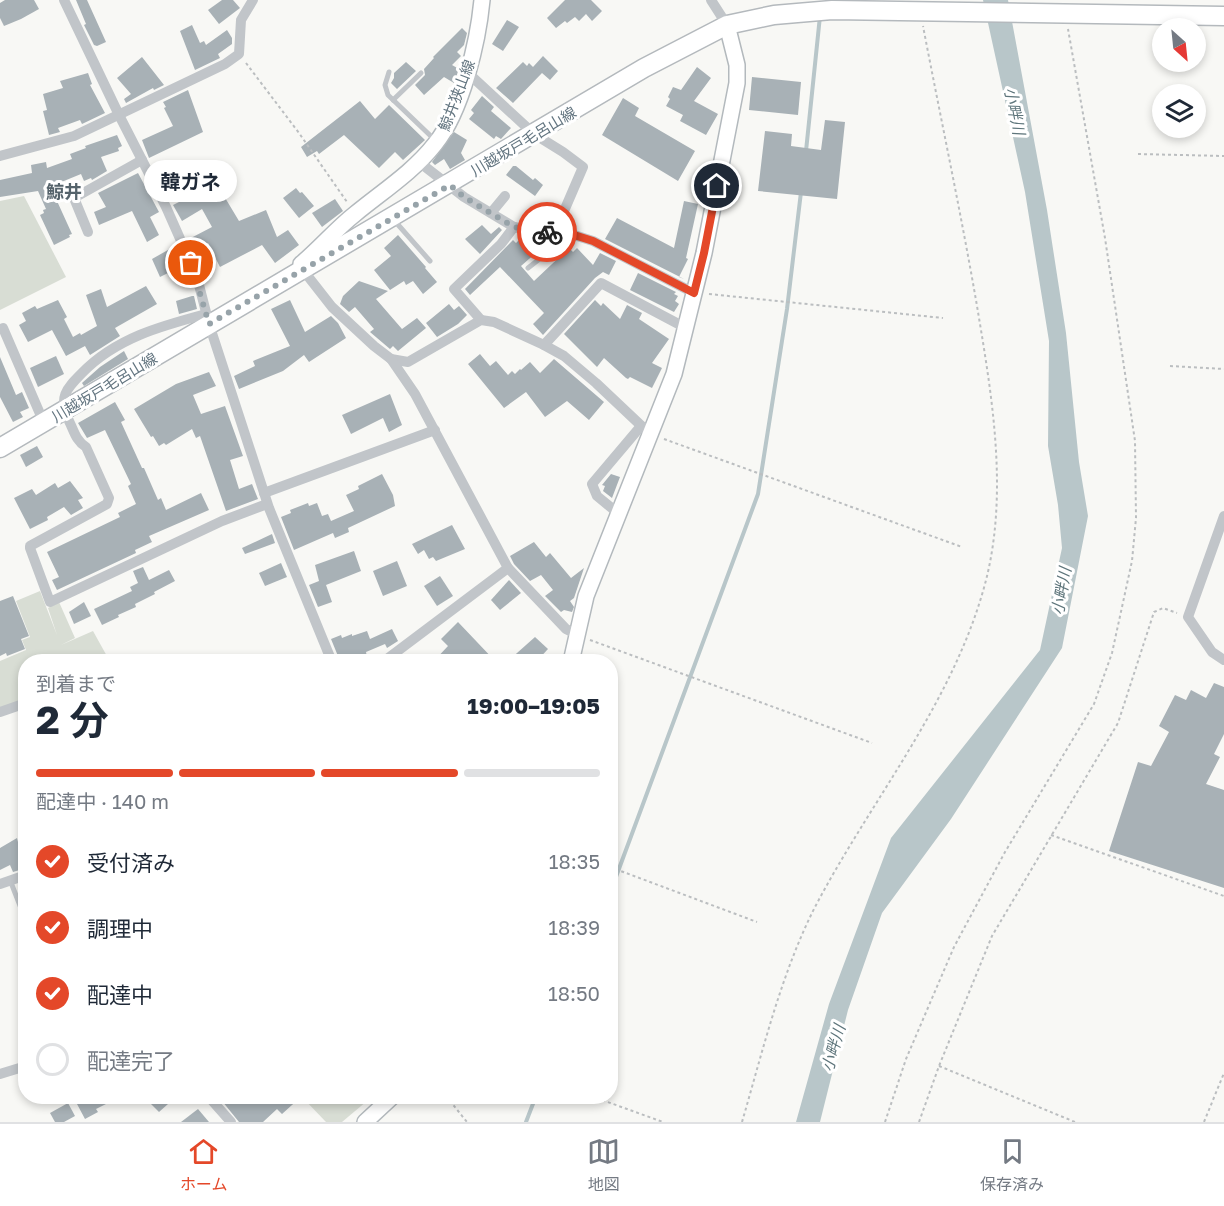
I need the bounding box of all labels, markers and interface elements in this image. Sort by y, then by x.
north arrow [1152,18,1206,72]
map controls [1152,18,1206,138]
street label: 鯨井狭山線 [434,57,478,133]
button: layers [1152,84,1206,138]
water label: 小畔川 [1001,86,1030,138]
street label: 川越坂戸毛呂山線 [467,102,579,180]
pin [691,160,742,211]
callout: 韓ガネ [144,161,237,203]
text: 韓ガネ [161,169,221,193]
icon: home [700,169,733,202]
district label: 鯨井 [46,180,82,202]
courier [517,202,577,262]
icon: bike [531,216,564,249]
pin [165,237,216,288]
icon: bag [174,246,207,279]
street label: 川越坂戸毛呂山線 [48,348,160,426]
water label: 小畔川 [1047,564,1075,616]
text: 到着まで [36,671,116,695]
text: 19:00–19:05 [467,692,600,719]
text: 2 分 [36,696,109,743]
text: 配達中 · 140 m [36,789,169,813]
icon: check [36,845,69,878]
text: 受付済み [87,849,175,876]
text: 18:35 [549,849,600,873]
icon: check [36,911,69,944]
text: 調理中 [87,915,153,942]
text: 18:39 [548,915,600,939]
icon: check [36,977,69,1010]
text: 配達中 [87,981,153,1008]
text: 18:50 [548,981,600,1005]
water label: 小畔川 [817,1020,850,1074]
text: 配達完了 [87,1047,175,1074]
tab: ホーム [180,1135,227,1195]
tab: 地図 [587,1135,620,1195]
tab: 保存済み [980,1135,1044,1195]

